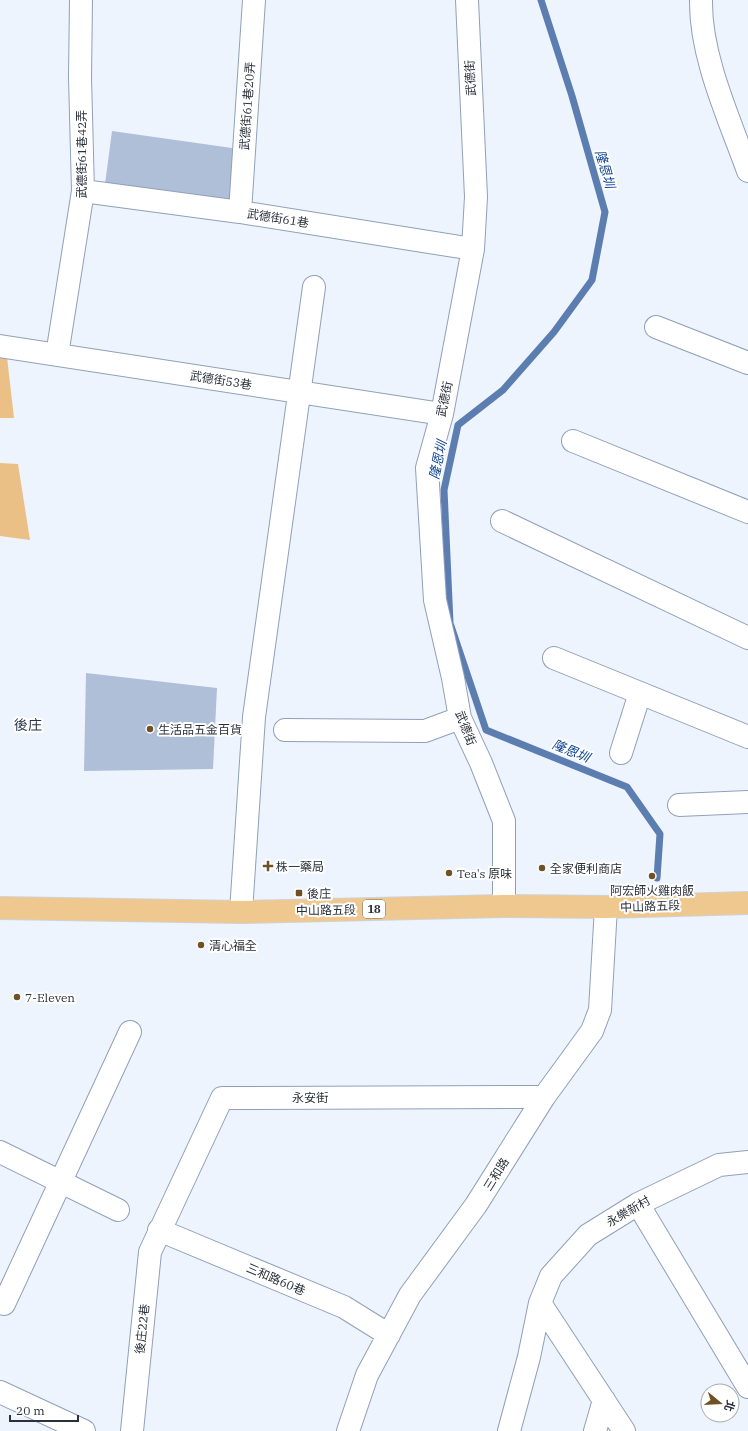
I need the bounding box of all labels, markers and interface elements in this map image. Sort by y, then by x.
street label: 武德街 [462,60,478,96]
street label: 武德街61巷20弄 [236,61,258,151]
street label: 武德街61巷42弄 [74,110,89,198]
water label: 隆恩圳 [591,148,619,192]
street label: 武德街61巷 [246,206,310,230]
street label: 武德街53巷 [189,368,253,392]
street label: 武德街 [433,380,455,418]
water label: 隆恩圳 [426,437,451,481]
street label: 武德街 [453,709,479,747]
district label: 後庄 [14,716,42,734]
place label: 生活品五金百貨 [158,722,242,737]
marker: 生活品五金百貨 [145,724,155,734]
water label: 隆恩圳 [550,736,594,767]
place label: 株一藥局 [276,859,324,874]
marker: 株一藥局 [263,861,273,871]
place label: 全家便利商店 [550,861,622,876]
marker: 全家便利商店 [537,863,547,873]
place label: Tea's 原味 [457,866,512,881]
marker: Tea's 原味 [444,868,454,878]
marker: 阿宏師火雞肉飯 [647,871,657,881]
place label: 阿宏師火雞肉飯 [610,883,694,898]
place label: 後庄 [307,886,331,901]
marker: 後庄 [294,888,304,898]
street label: 中山路五段 [620,897,680,915]
road number: 18 [363,900,385,918]
street label: 中山路五段 [296,902,356,918]
place label: 清心福全 [209,938,257,953]
marker: 清心福全 [196,940,206,950]
place label: 7-Eleven [25,990,75,1005]
marker: 7-Eleven [12,992,22,1002]
street label: 永安街 [292,1090,328,1105]
street label: 三和路 [480,1155,512,1193]
street label: 永樂新村 [603,1192,653,1229]
street label: 三和路60巷 [244,1260,308,1298]
street label: 後庄22巷 [132,1303,152,1355]
north arrow [700,1383,740,1423]
scale bar [10,1397,78,1423]
text: 北 [721,1399,738,1413]
text: 20 m [16,1403,45,1418]

